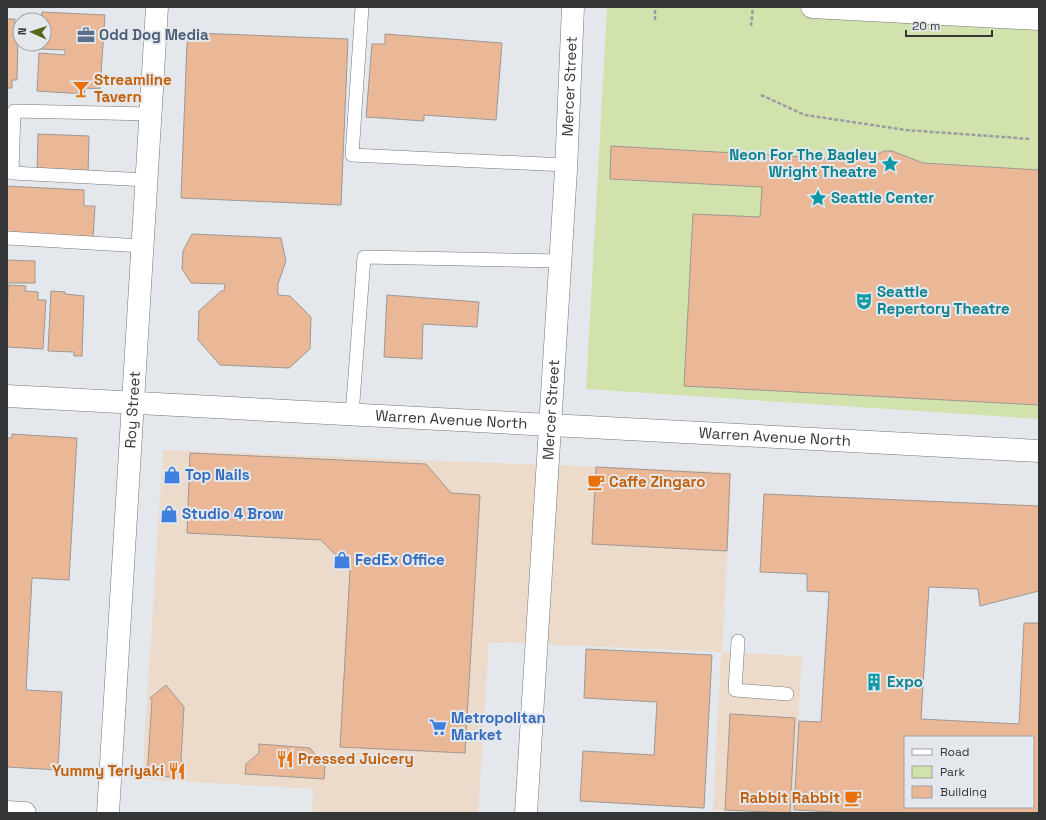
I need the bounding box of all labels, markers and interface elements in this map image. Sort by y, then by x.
north arrow [12,12,52,52]
scale bar [906,12,992,38]
text: 20 m [912,18,940,34]
office icon: Odd Dog Media [76,25,96,45]
place label: Odd Dog Media [99,25,209,44]
text: N [15,27,29,36]
street label: Mercer Street [557,36,581,137]
place label: Streamline Tavern [94,70,172,106]
bar icon: Streamline Tavern [71,79,91,99]
place label: Neon For The Bagley Wright Theatre [729,145,877,181]
place icon: Neon For The Bagley Wright Theatre [880,154,900,174]
place icon: Seattle Center [808,188,828,208]
place label: Seattle Center [831,188,934,207]
place label: Seattle Repertory Theatre [877,282,1010,318]
theatre icon: Seattle Repertory Theatre [854,291,874,311]
street label: Mercer Street [538,359,563,461]
street label: Roy Street [120,370,144,449]
street label: Warren Avenue North [375,406,528,433]
street label: Warren Avenue North [698,423,851,450]
shop icon: Top Nails [162,465,182,485]
place label: Top Nails [185,465,250,484]
cafe icon: Caffe Zingaro [586,472,606,492]
place label: Caffe Zingaro [609,472,705,491]
shop icon: Studio 4 Brow [159,504,179,524]
place label: Studio 4 Brow [182,504,284,523]
shop icon: FedEx Office [332,550,352,570]
place label: FedEx Office [355,550,445,569]
building icon: Expo [864,672,884,692]
place label: Expo [887,672,923,691]
place label: Metropolitan Market [451,708,546,744]
supermarket icon: Metropolitan Market [428,717,448,737]
legend [904,736,1034,808]
text: Road [940,744,969,760]
restaurant icon: Pressed Juicery [275,749,295,769]
place label: Pressed Juicery [298,749,414,768]
place label: Yummy Teriyaki [52,761,164,780]
restaurant icon: Yummy Teriyaki [167,761,187,781]
text: Park [940,764,965,780]
text: Building [940,784,987,800]
place label: Rabbit Rabbit [740,788,840,807]
cafe icon: Rabbit Rabbit [843,788,863,808]

